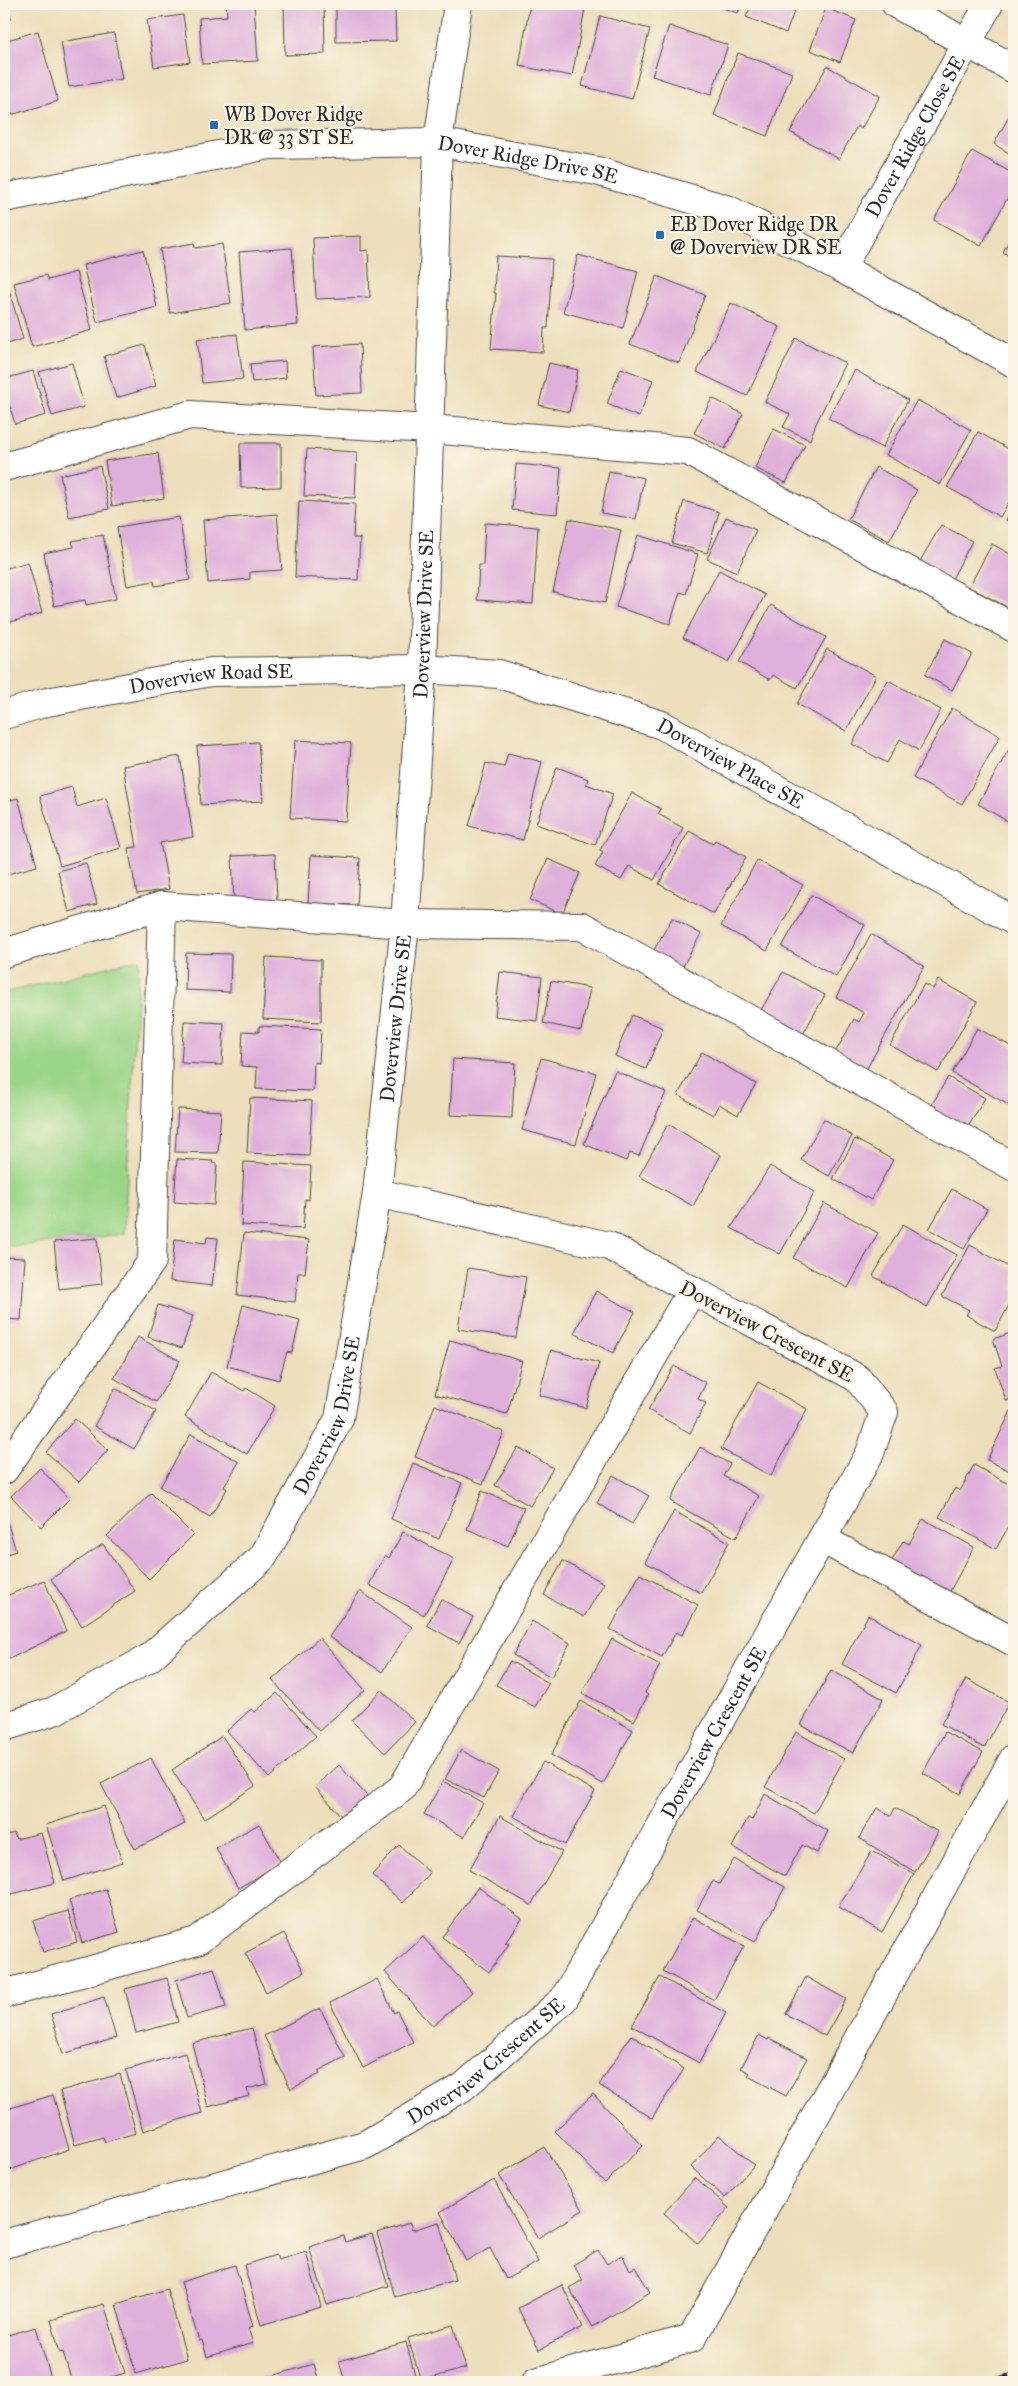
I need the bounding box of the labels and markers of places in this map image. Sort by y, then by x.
place label: WB Dover Ridge DR @ 33 ST SE [224,102,363,149]
marker: WB Dover Ridge DR @ 33 ST SE [208,119,220,131]
place label: EB Dover Ridge DR @ Doverview DR SE [670,212,842,259]
marker: EB Dover Ridge DR @ Doverview DR SE [654,229,666,241]

